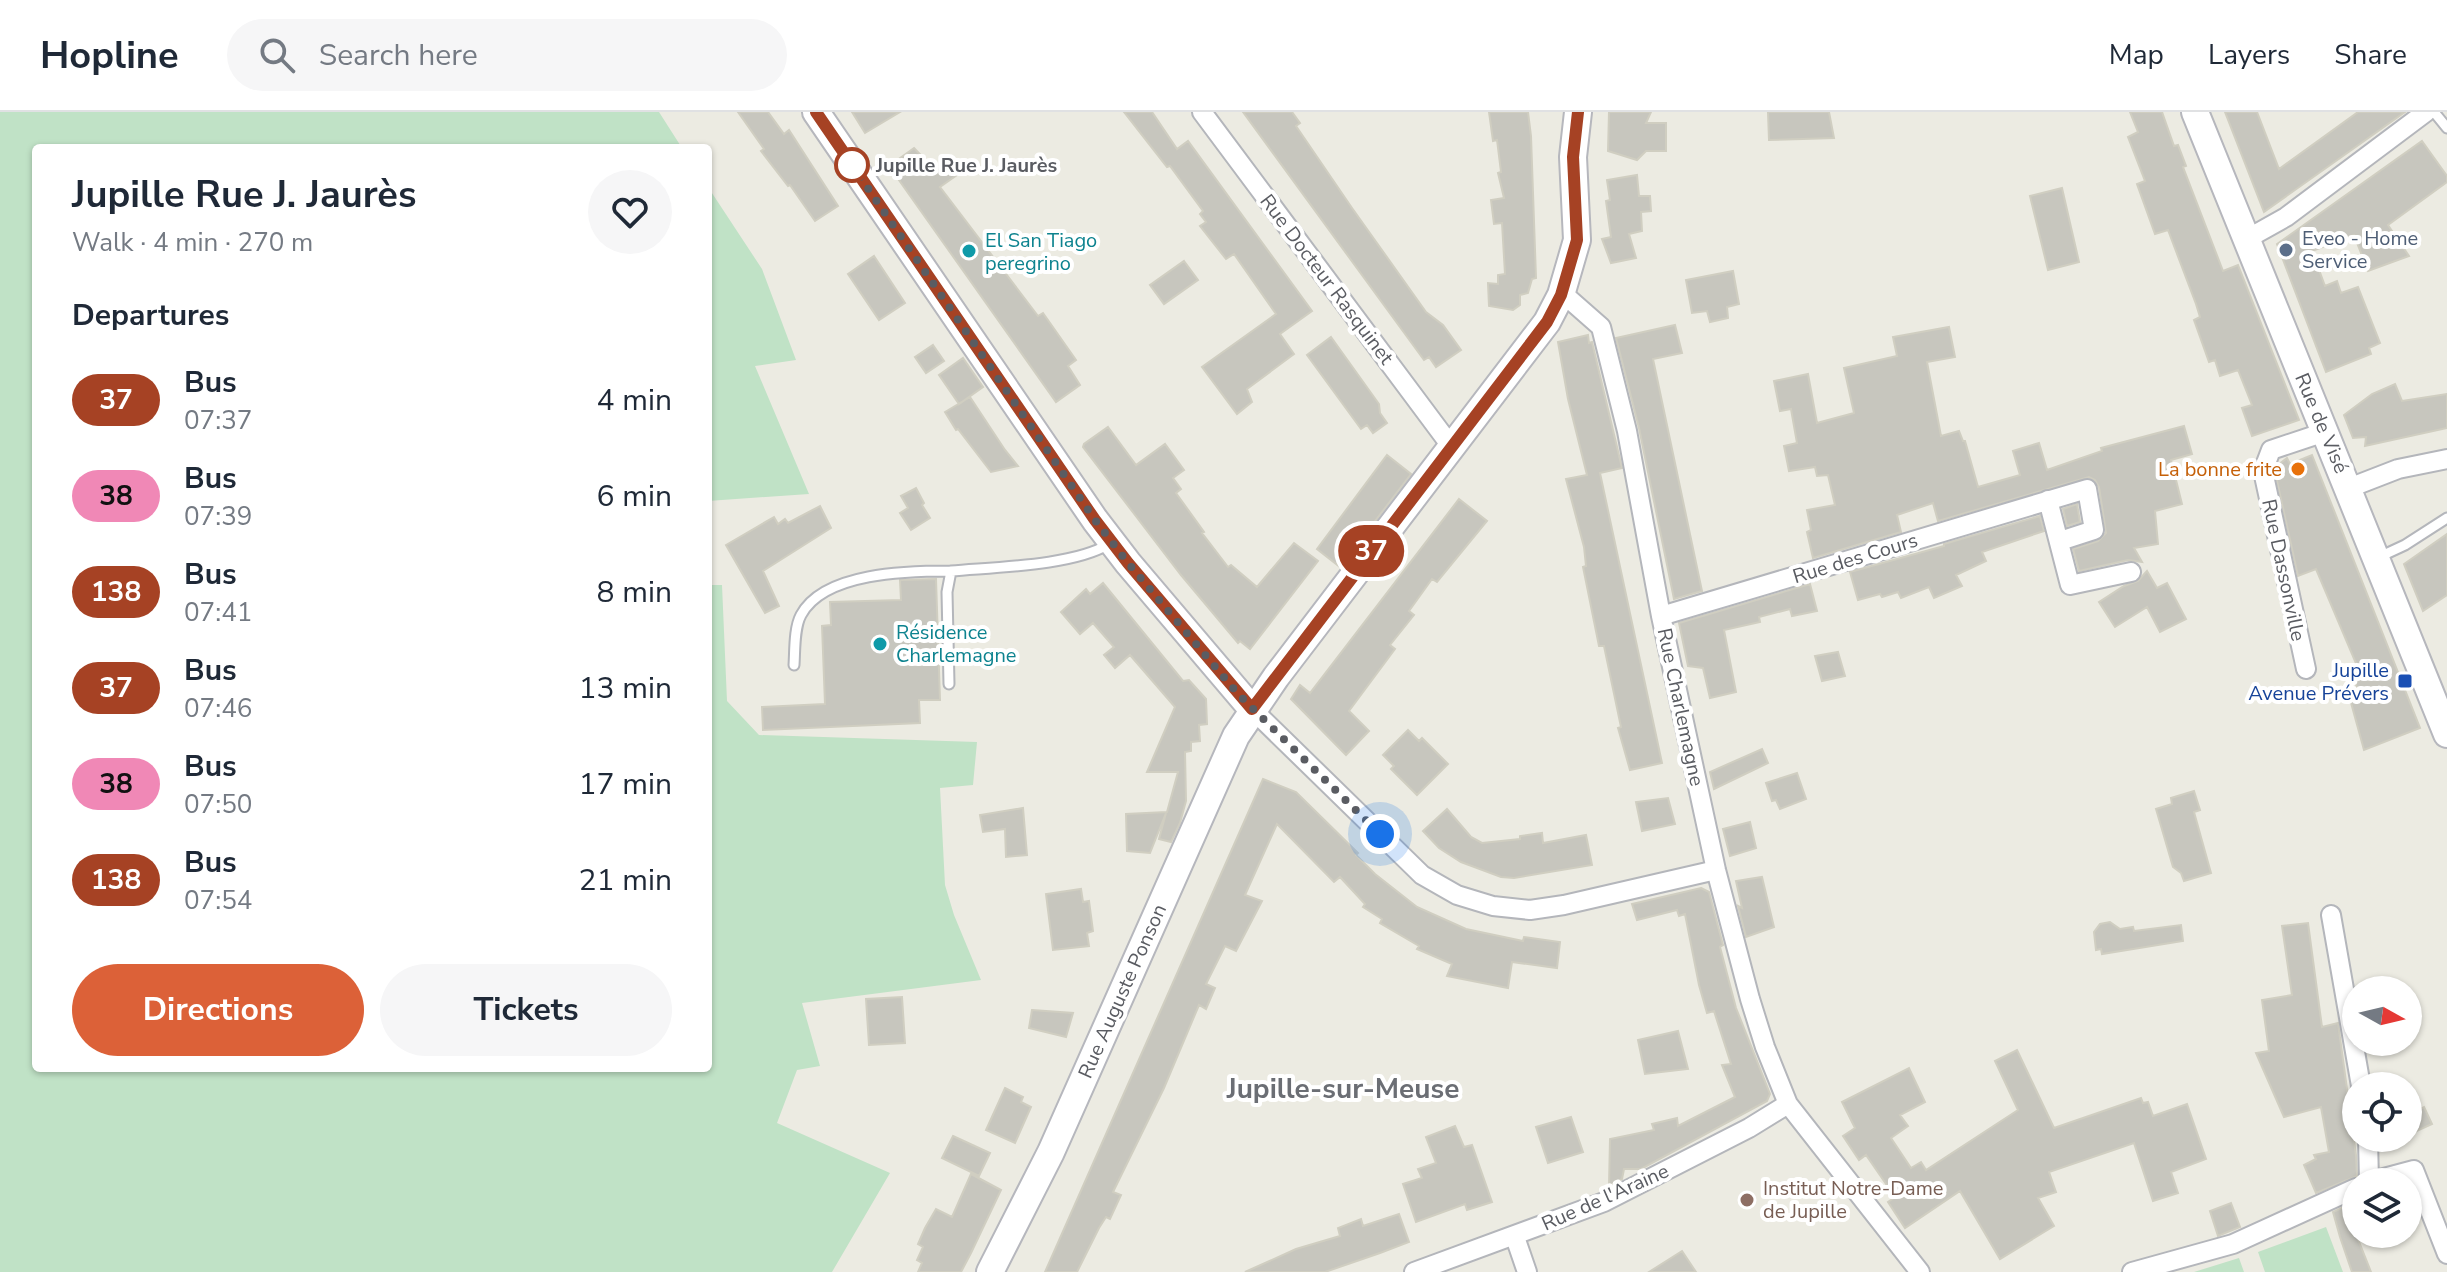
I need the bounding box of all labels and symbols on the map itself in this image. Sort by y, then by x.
marker: Jupille Rue J. Jaurès [835,148,869,182]
place label: Jupille Rue J. Jaurès [875,152,1058,179]
street label: Rue Docteur Rasquinet [1254,189,1400,371]
place label: Eveo - Home Service [2302,225,2418,275]
place label: El San Tiago peregrino [985,227,1097,277]
marker: Eveo - Home Service [2277,241,2295,259]
marker: El San Tiago peregrino [960,242,978,260]
street label: Rue de Visé [2288,369,2355,477]
place label: La bonne frite [2158,456,2282,483]
marker: La bonne frite [2289,460,2307,478]
street label: Rue Dassonville [2255,496,2312,644]
line badge: 37 [1335,525,1407,577]
street label: Rue des Cours [1789,527,1921,590]
place label: Résidence Charlemagne [896,619,1016,669]
street label: Rue Charlemagne [1651,626,1710,789]
marker: Résidence Charlemagne [871,635,889,653]
place label: Jupille Avenue Prévers [2248,657,2389,707]
marker: Jupille Avenue Prévers [2396,672,2414,690]
your location [1360,814,1400,854]
street label: Rue Auguste Ponson [1072,900,1173,1083]
north arrow [2342,976,2422,1056]
district label: Jupille-sur-Meuse [1226,1070,1459,1108]
street label: Rue de l'Araine [1537,1157,1673,1238]
place label: Institut Notre-Dame de Jupille [1763,1175,1943,1225]
marker: Institut Notre-Dame de Jupille [1738,1191,1756,1209]

